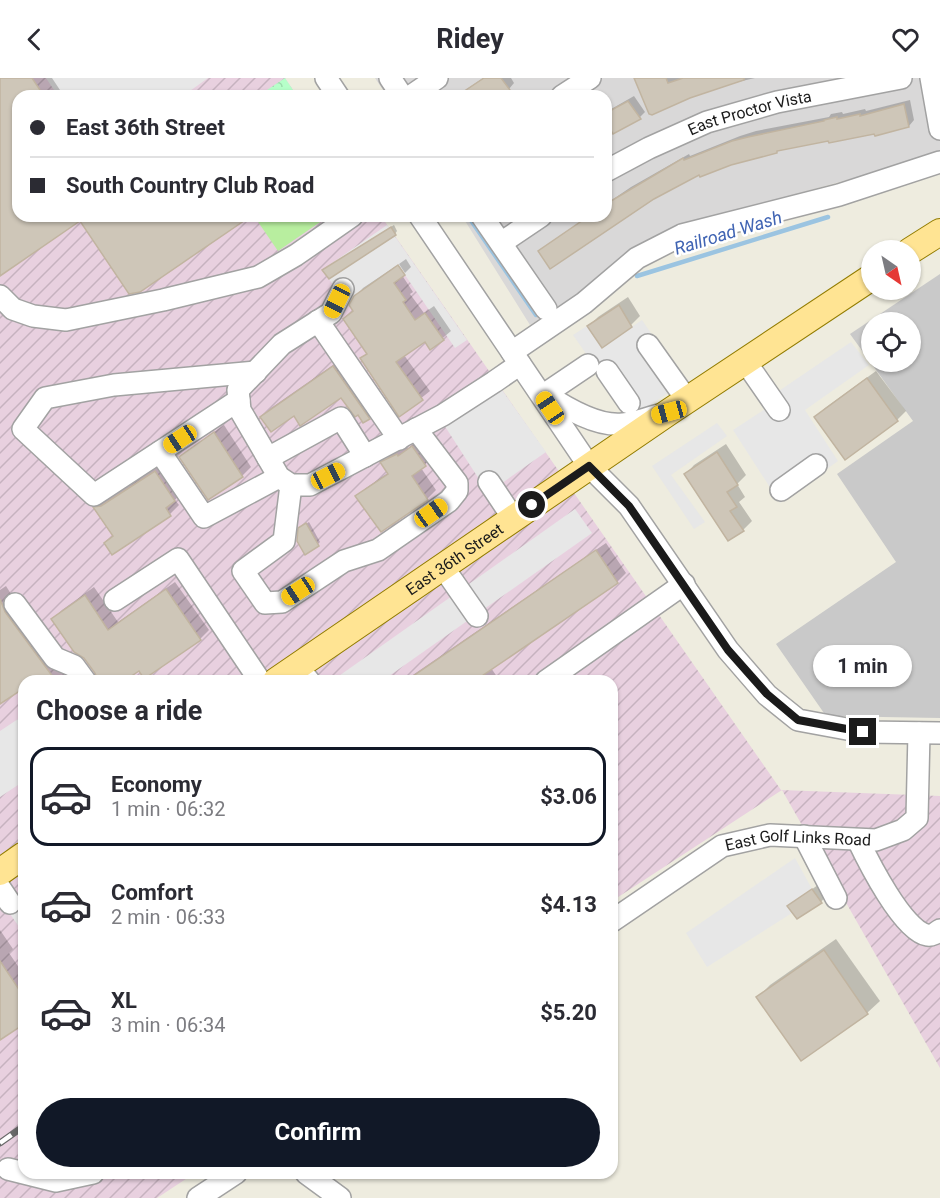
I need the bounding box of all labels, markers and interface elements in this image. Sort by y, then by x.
icon: back [18,23,51,56]
text: Ridey [436,23,504,55]
icon: heart [889,23,922,56]
street label: East Proctor Vista [685,87,813,139]
text: East 36th Street [66,115,225,140]
text: South Country Club Road [66,173,314,198]
water label: Railroad Wash [671,206,784,259]
north arrow [861,240,921,300]
map controls [861,240,921,372]
car [321,281,353,321]
button: locate [861,312,921,372]
car [532,388,568,428]
car [649,399,689,425]
car [160,422,200,456]
car [308,460,348,492]
route start [518,491,545,518]
car [411,495,451,531]
street label: East 36th Street [402,520,507,599]
car [278,574,318,608]
callout: 1 min [814,645,912,687]
text: 1 min [837,654,888,678]
text: Choose a ride [36,695,202,727]
route end [849,718,876,745]
icon: car [39,770,93,824]
text: Economy [111,772,202,797]
text: $3.06 [540,784,597,809]
text: 1 min · 06:32 [111,797,226,821]
street label: East Golf Links Road [723,826,872,855]
icon: car [39,878,93,932]
text: Comfort [111,880,193,905]
text: $4.13 [540,892,597,917]
text: 2 min · 06:33 [111,905,226,929]
icon: car [39,986,93,1040]
text: XL [111,988,137,1013]
text: $5.20 [540,1000,597,1025]
text: 3 min · 06:34 [111,1013,226,1037]
button: Confirm [36,1098,600,1167]

